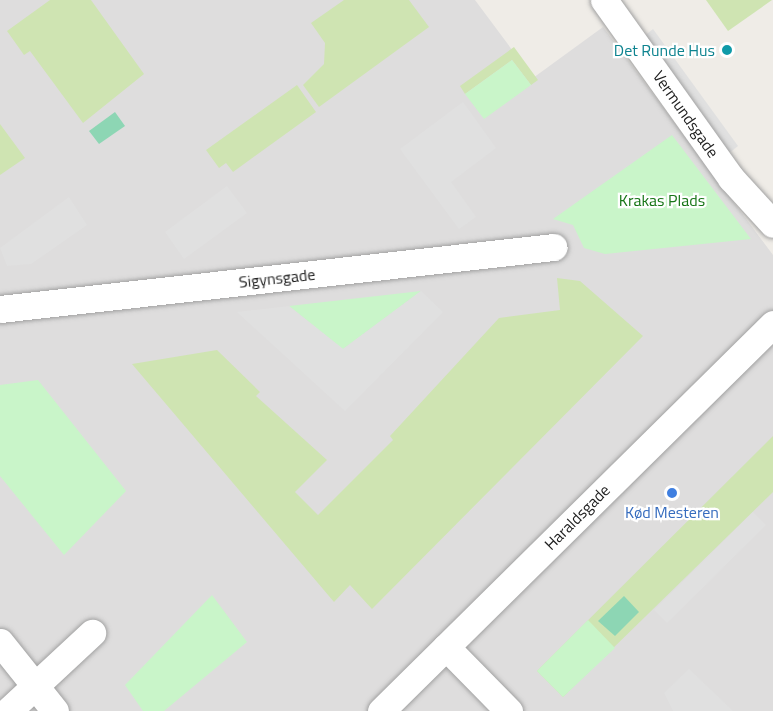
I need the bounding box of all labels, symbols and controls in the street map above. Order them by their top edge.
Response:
place label: Det Runde Hus [614,40,715,60]
marker: Det Runde Hus [720,43,734,57]
street label: Vermundsgade [649,67,723,161]
park label: Krakas Plads [619,190,705,210]
street label: Sigynsgade [238,264,316,292]
street label: Haraldsgade [540,480,614,554]
marker: Kød Mesteren [665,486,679,500]
place label: Kød Mesteren [625,502,719,522]

